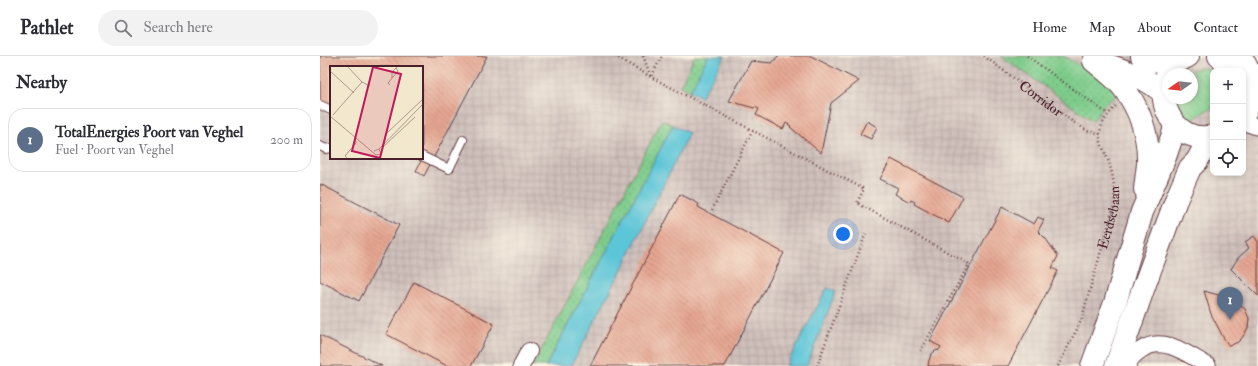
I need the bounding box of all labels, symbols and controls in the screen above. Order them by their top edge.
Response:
search box [98,10,378,46]
text: Pathlet [20,16,74,40]
icon: search [112,17,134,39]
text: Search here [144,18,213,37]
text: Home [1032,19,1067,36]
text: Map [1089,19,1115,36]
text: About [1137,19,1171,36]
text: Contact [1193,19,1238,36]
inset map [330,66,423,159]
north arrow [1162,68,1198,104]
map controls [1210,68,1246,176]
button: + [1210,68,1246,104]
text: Nearby [16,72,67,93]
street label: Corridor [1016,77,1067,120]
button: − [1210,104,1246,140]
text: TotalEnergies Poort van Veghel [55,123,243,142]
text: 1 [28,132,32,148]
text: 200 m [270,132,303,148]
button: locate [1210,140,1246,176]
text: Fuel · Poort van Veghel [55,142,174,158]
street label: Eerdsebaan [1094,186,1123,251]
your location [833,224,853,244]
pin: 1 [1217,287,1243,320]

